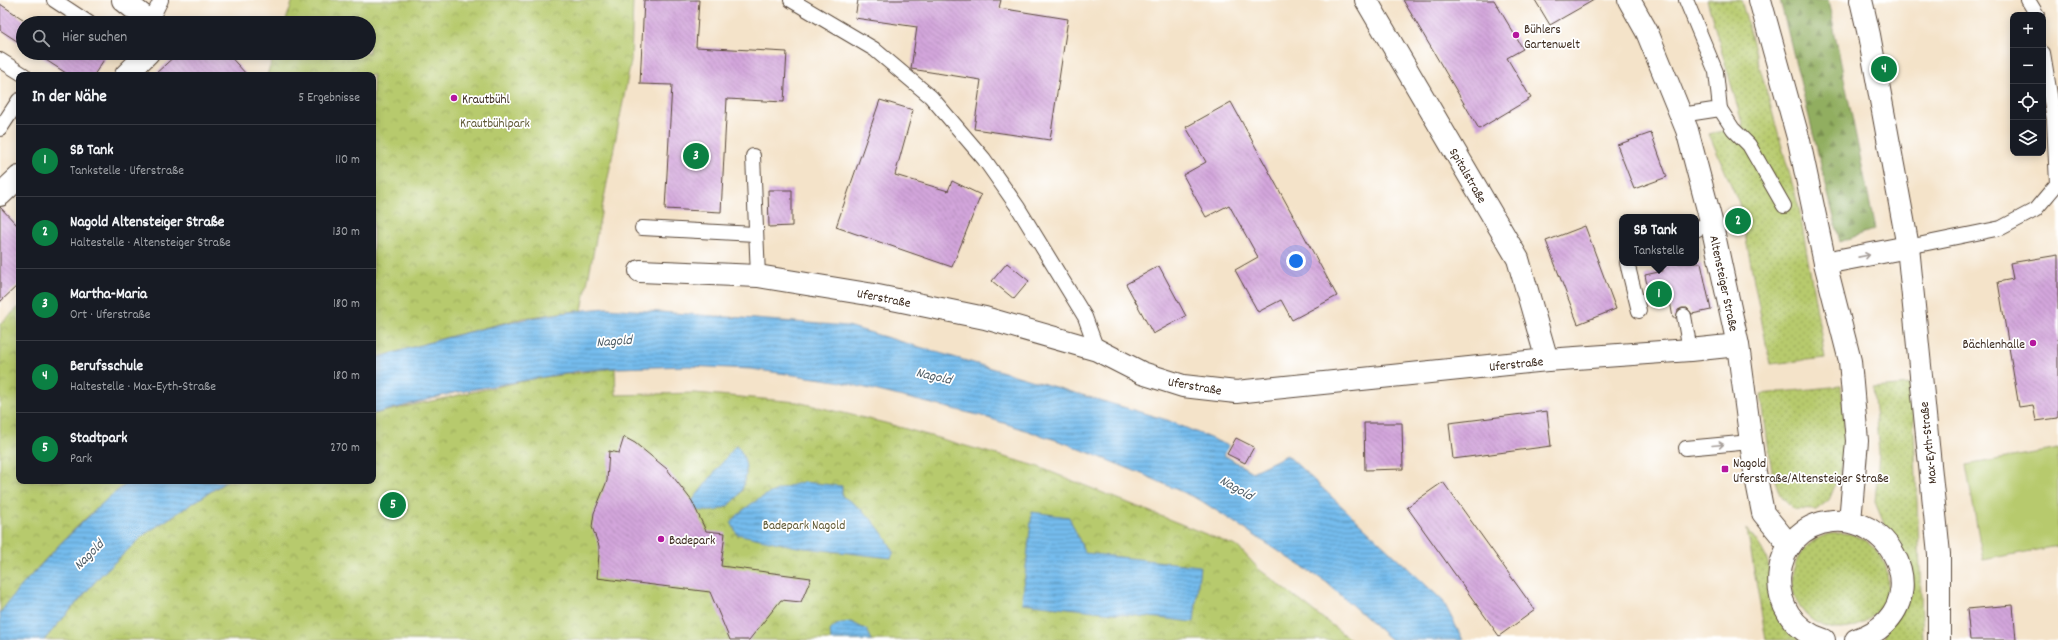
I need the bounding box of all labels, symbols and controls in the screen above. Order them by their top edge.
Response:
map controls [2010,12,2046,156]
button: + [2010,12,2046,48]
search box [16,16,376,60]
place label: Bühlers Gartenwelt [1524,21,1580,55]
icon: search [30,27,52,49]
text: Hier suchen [62,27,127,49]
marker: Bühlers Gartenwelt [1511,30,1521,40]
button: − [2010,48,2046,84]
pin: 4 [1871,54,1897,84]
button: locate [2010,84,2046,120]
text: In der Nähe [32,86,107,110]
text: 5 Ergebnisse [298,89,360,108]
place label: Krautbühl [462,91,510,110]
marker: Krautbühl [449,93,459,103]
park label: Krautbühlpark [460,115,530,134]
button: layers [2010,120,2046,156]
text: SB Tank [70,140,113,162]
pin: 3 [683,141,709,171]
street label: Spitalstraße [1443,145,1490,208]
text: 1 [44,151,46,170]
text: 110 m [335,151,360,170]
text: Tankstelle · Uferstraße [70,162,184,181]
pin: 2 [1725,206,1751,236]
text: Nagold Altensteiger Straße [70,212,224,234]
popup [1619,214,1699,266]
text: SB Tank [1634,220,1677,242]
text: 2 [42,223,48,242]
text: 130 m [332,223,360,242]
text: Haltestelle · Altensteiger Straße [70,234,231,253]
street label: Altensteiger Straße [1703,234,1742,334]
text: Tankstelle [1634,242,1684,261]
your location [1286,251,1306,271]
one-way arrow [1857,251,1870,259]
pin: 1 [1646,279,1672,309]
text: Martha-Maria [70,284,147,306]
street label: Uferstraße [855,285,912,314]
text: 3 [42,295,48,314]
text: 180 m [333,295,360,314]
text: Ort · Uferstraße [70,306,150,325]
water label: Nagold [596,331,635,353]
place label: Bächlenhalle [1962,336,2025,355]
marker: Bächlenhalle [2028,338,2038,348]
street label: Uferstraße [1488,353,1545,378]
text: Berufsschule [70,356,143,378]
water label: Nagold [914,363,956,391]
text: 4 [42,367,48,386]
text: 180 m [333,367,360,386]
street label: Uferstraße [1166,373,1223,402]
text: Haltestelle · Max-Eyth-Straße [70,378,216,397]
street label: Max-Eyth-Straße [1916,400,1943,485]
text: Stadtpark [70,428,127,450]
text: 5 [42,439,48,458]
text: 270 m [330,439,360,458]
one-way arrow [1712,441,1725,449]
text: Park [70,450,92,469]
place label: Nagold Uferstraße/Altensteiger Straße [1733,455,1889,489]
marker: Nagold Uferstraße/Altensteiger Straße [1720,464,1730,474]
water label: Nagold [1216,471,1259,508]
pin: 5 [380,490,406,520]
park label: Badepark Nagold [763,517,845,536]
place label: Badepark [669,532,715,551]
water label: Nagold [70,534,111,575]
marker: Badepark [656,534,666,544]

